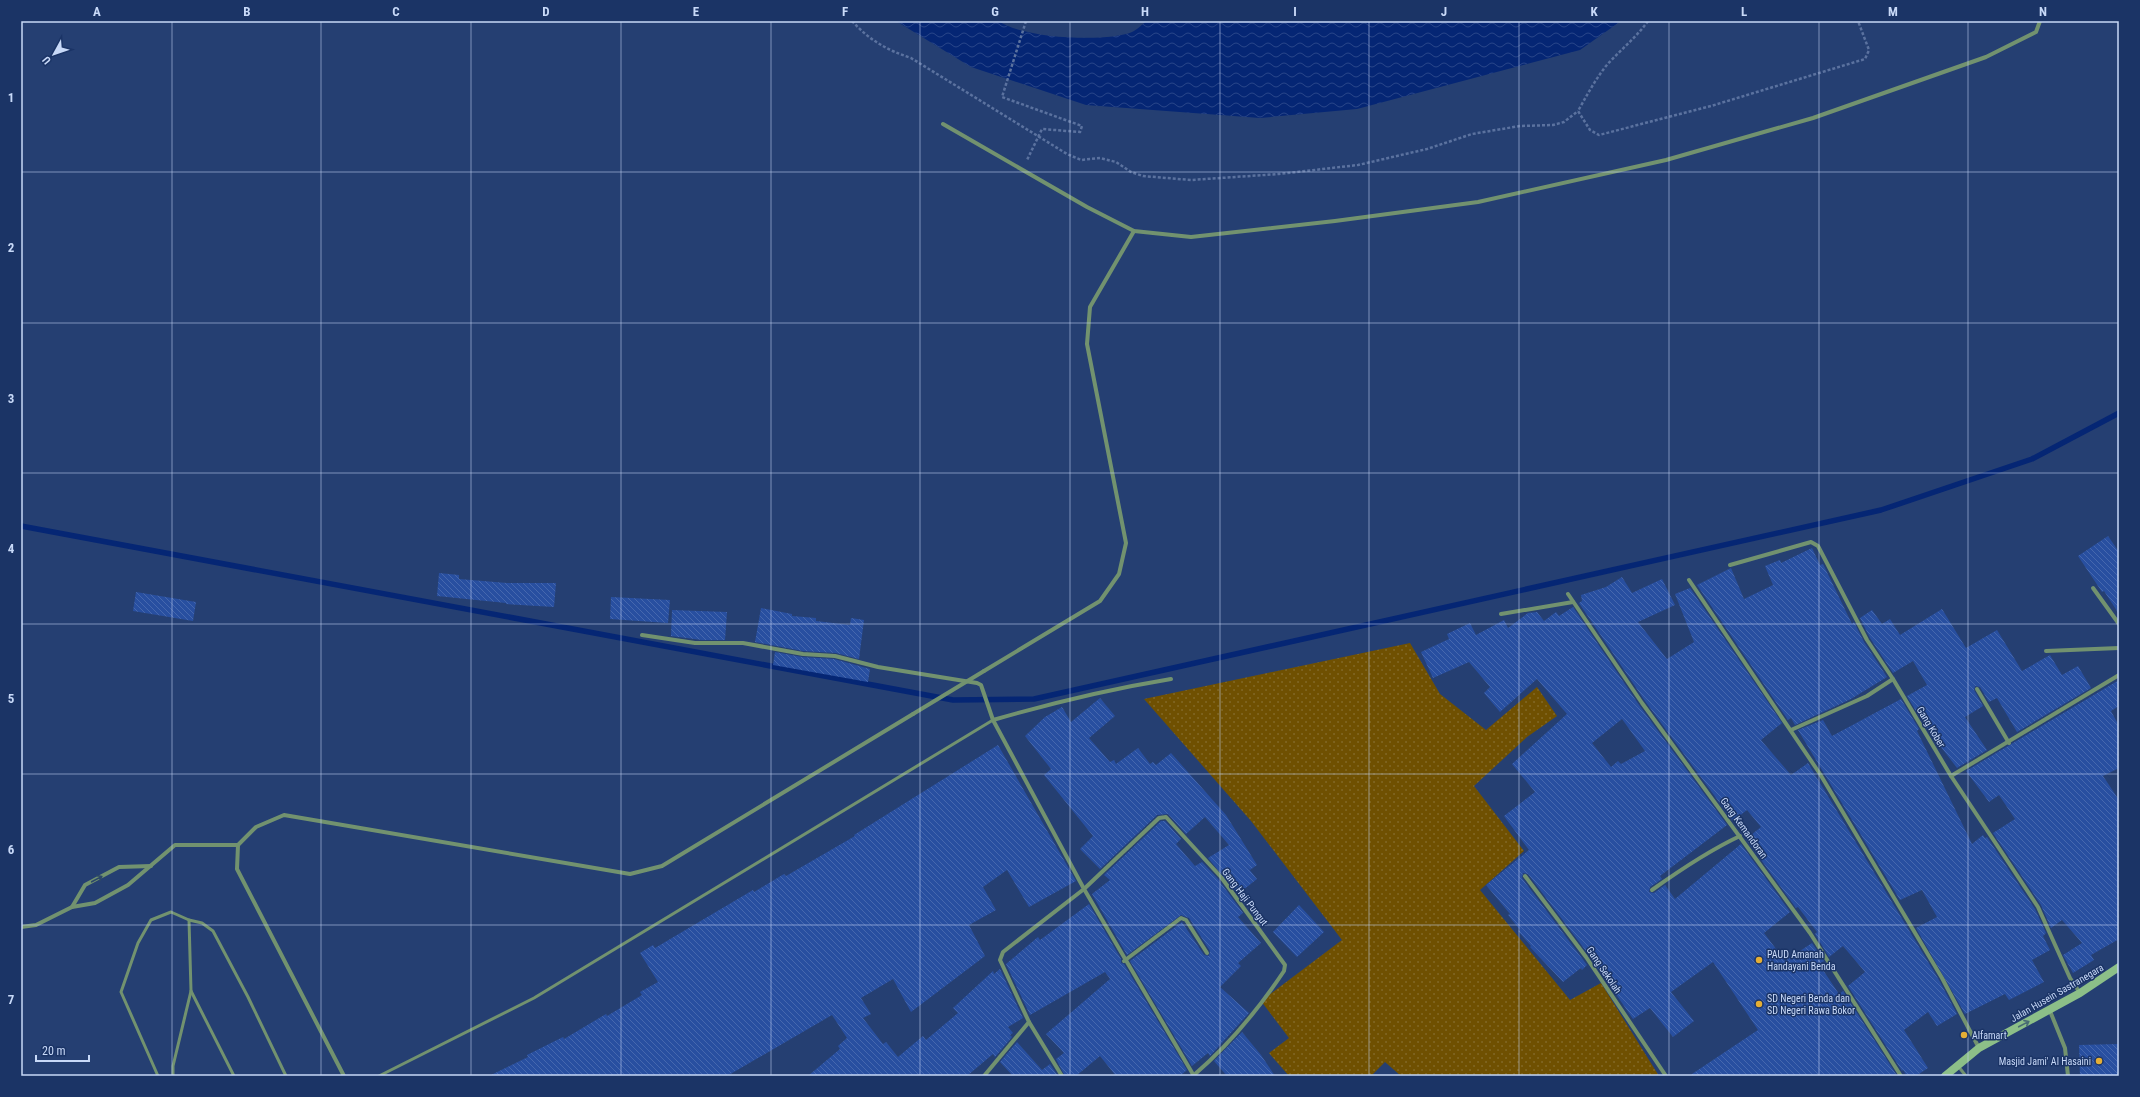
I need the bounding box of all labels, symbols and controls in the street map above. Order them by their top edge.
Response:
text: A [93,4,101,19]
text: B [243,4,251,19]
text: C [392,4,400,19]
text: D [542,4,550,19]
text: E [693,4,700,19]
text: F [842,4,848,19]
text: G [991,4,999,19]
text: H [1141,4,1149,19]
text: I [1293,4,1297,19]
text: J [1441,4,1447,19]
text: K [1590,4,1598,19]
text: L [1741,4,1747,19]
text: M [1888,4,1898,19]
text: N [2039,4,2047,19]
north arrow [34,34,74,74]
text: U [40,54,54,67]
text: 1 [8,90,14,105]
text: 2 [8,240,15,255]
text: 3 [8,391,14,406]
text: 4 [8,541,15,556]
text: 5 [8,691,15,706]
street label: Gang Kober [1914,705,1948,749]
street label: Gang Kemandoran [1718,795,1770,861]
text: 6 [8,842,15,857]
street label: Gang Haji Pungut [1220,866,1270,928]
one-way arrow [91,874,103,882]
street label: Gang Sekolah [1584,945,1624,996]
place label: PAUD Amanah Handayani Benda [1767,949,1836,972]
marker: PAUD Amanah Handayani Benda [1754,955,1764,965]
street label: Jalan Husein Sastranegara [2009,962,2106,1024]
text: 7 [8,992,15,1007]
place label: SD Negeri Benda dan SD Negeri Rawa Bokor [1767,993,1855,1016]
marker: SD Negeri Benda dan SD Negeri Rawa Bokor [1754,999,1764,1009]
one-way arrow [2018,1020,2030,1028]
marker: Alfamart [1959,1030,1969,1040]
place label: Alfamart [1972,1030,2007,1041]
scale bar [36,1037,89,1063]
text: 20 m [42,1044,66,1058]
place label: Masjid Jami' Al Hasaini [1999,1056,2091,1067]
marker: Masjid Jami' Al Hasaini [2094,1056,2104,1066]

